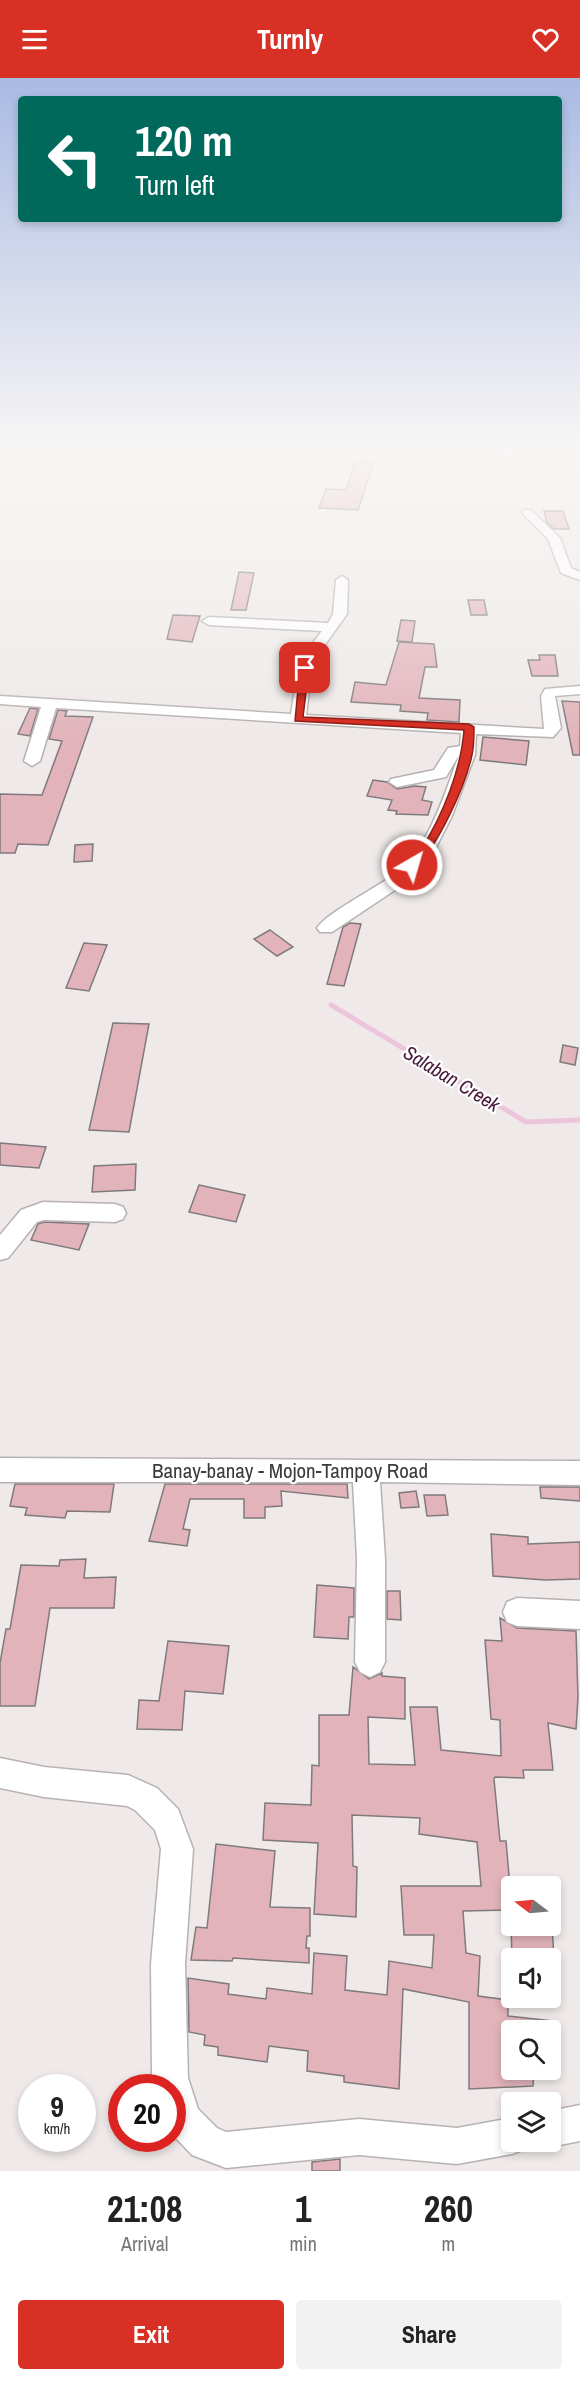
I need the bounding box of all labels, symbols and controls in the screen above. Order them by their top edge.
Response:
text: Turnly [257,21,323,57]
icon: menu [18,23,51,56]
icon: heart [529,23,562,56]
text: 120 m [135,113,233,169]
icon: left [36,120,114,198]
text: Turn left [135,167,214,203]
pin [279,642,330,693]
icon: arrive [288,651,321,684]
position arrow [380,833,444,897]
water label: Salaban Creek [399,1038,506,1118]
street label: Banay-banay - Mojon-Tampoy Road [152,1456,428,1485]
north arrow [501,1876,561,1936]
map controls [501,1876,561,2152]
button: sound [501,1948,561,2008]
button: search [501,2020,561,2080]
speed limit sign: 20 [108,2074,186,2152]
text: 9 [50,2086,64,2126]
button: layers [501,2092,561,2152]
text: km/h [44,2118,70,2139]
text: 21:08 [107,2185,182,2233]
text: 1 [295,2185,311,2233]
text: 260 [424,2185,473,2233]
text: Arrival [121,2230,168,2257]
text: min [289,2230,317,2257]
text: m [442,2230,455,2257]
button: Exit [18,2300,284,2369]
button: Share [296,2300,562,2369]

